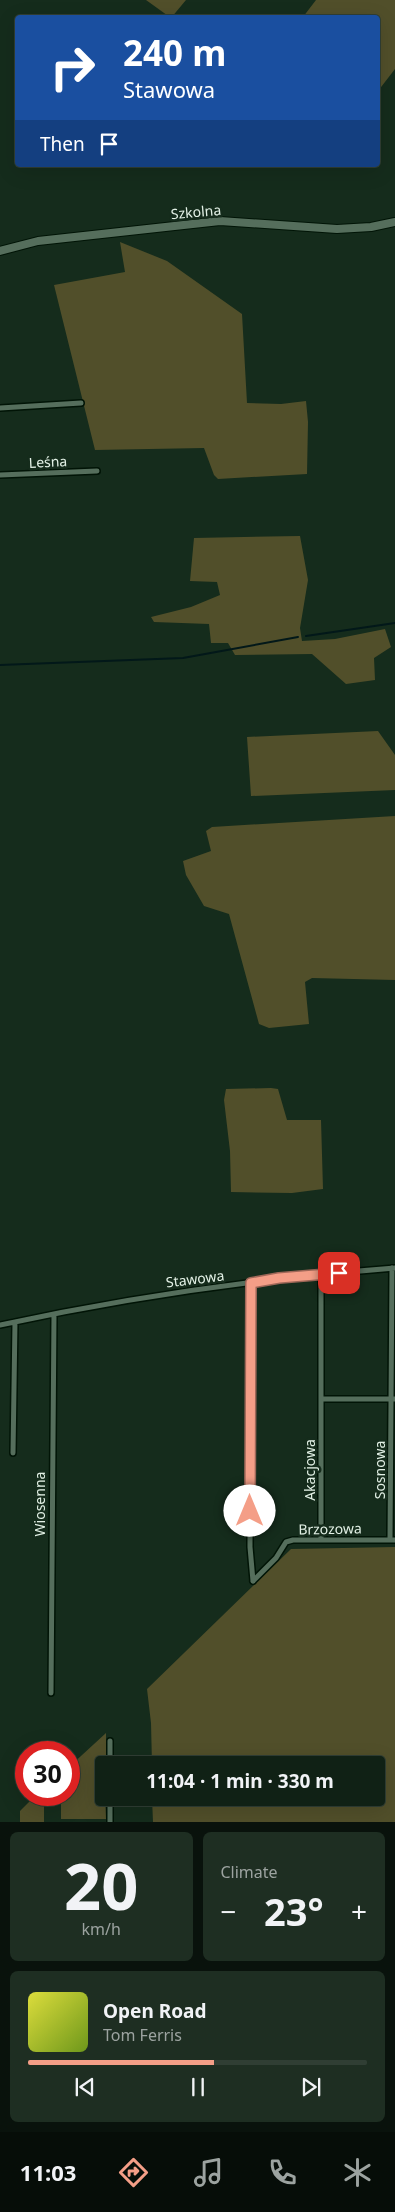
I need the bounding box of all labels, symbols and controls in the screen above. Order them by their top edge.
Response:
text: 240 m [123,29,226,76]
icon: right [40,35,105,100]
text: Stawowa [123,74,215,104]
icon: arrive [95,130,123,158]
text: Then [40,131,85,157]
street label: Szkolna [170,200,222,223]
street label: Leśna [28,451,68,472]
pin [318,1252,360,1294]
icon: arrive [325,1259,353,1287]
street label: Stawowa [165,1266,225,1292]
street label: Akacjowa [300,1439,319,1501]
street label: Sosnowa [370,1441,389,1499]
street label: Wiosenna [30,1472,49,1536]
position arrow [223,1484,275,1536]
street label: Brzozowa [298,1518,362,1539]
speed limit sign: 30 [15,1741,80,1806]
text: 11:04 · 1 min · 330 m [146,1768,334,1794]
text: 20 [64,1841,138,1929]
text: Climate [221,1861,278,1883]
text: 23° [264,1885,324,1937]
text: − [221,1892,237,1930]
text: + [351,1892,367,1930]
text: km/h [82,1918,121,1940]
text: Open Road [103,1998,206,2024]
text: Tom Ferris [103,2024,182,2046]
icon: previous [71,2073,99,2101]
icon: pause [184,2073,212,2101]
icon: next [297,2073,325,2101]
icon: directions [116,2155,151,2190]
icon: music [191,2155,226,2190]
icon: phone [265,2155,300,2190]
icon: climate [340,2155,375,2190]
text: 11:03 [20,2157,76,2187]

